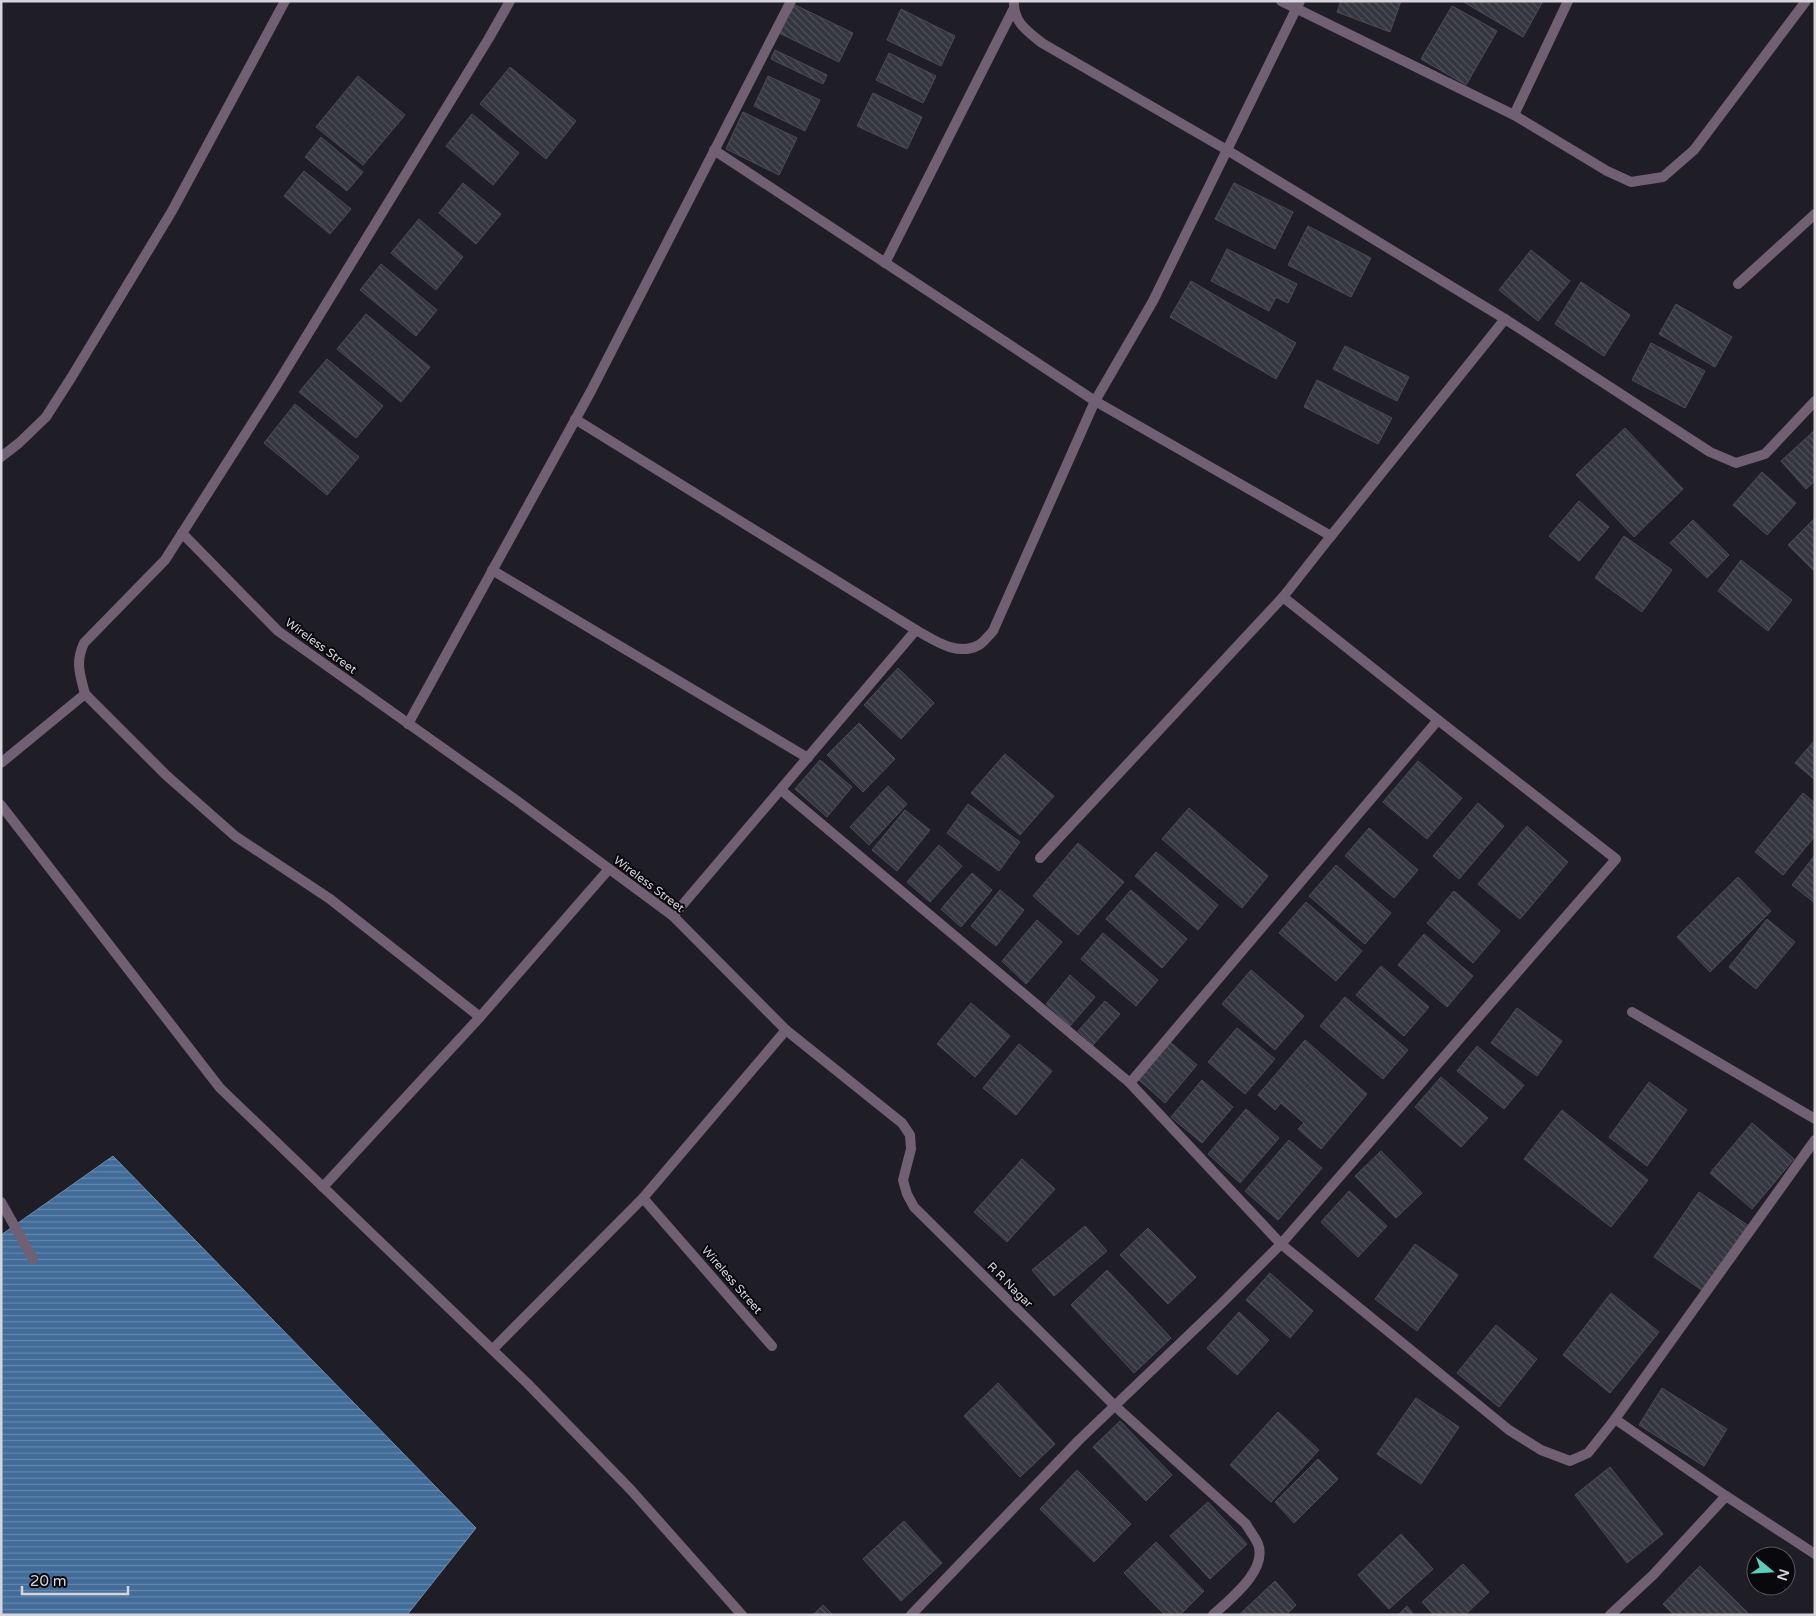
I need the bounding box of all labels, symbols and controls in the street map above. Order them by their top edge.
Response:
street label: Wireless Street [283,615,360,677]
street label: Wireless Street [611,853,687,915]
street label: Wireless Street [699,1243,765,1317]
street label: R R Nagar [984,1259,1036,1311]
north arrow [1746,1546,1796,1596]
scale bar [22,1564,129,1596]
text: N [1773,1567,1793,1583]
text: 20 m [30,1572,67,1590]

